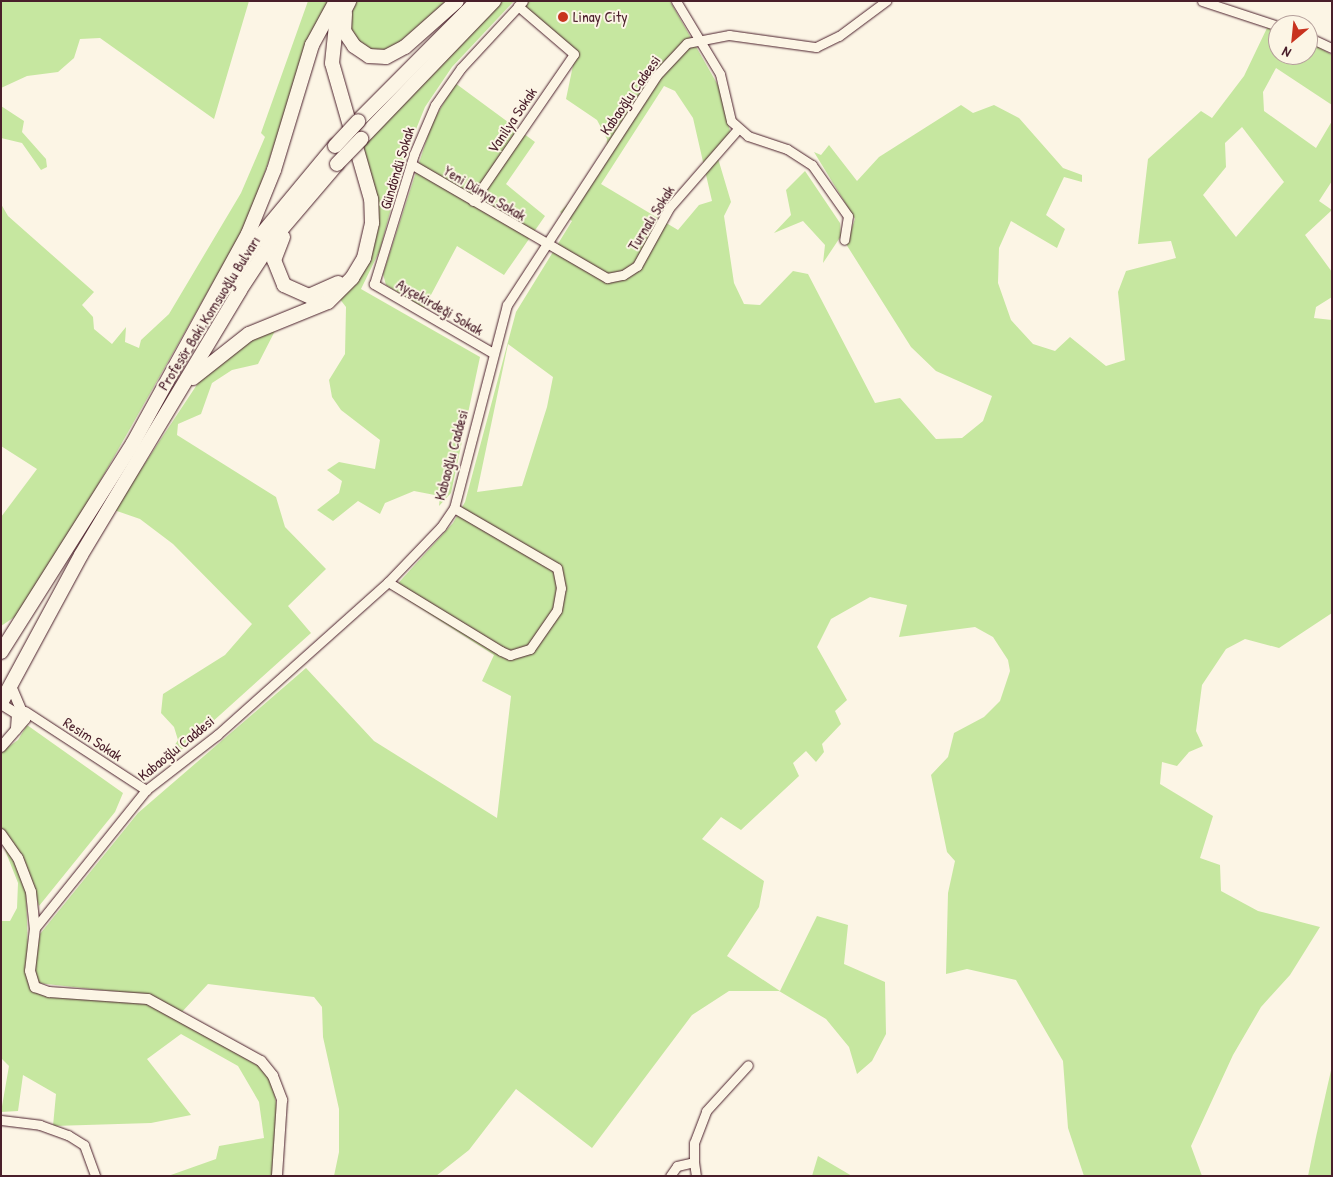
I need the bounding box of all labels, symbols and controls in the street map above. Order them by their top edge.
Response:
place label: Linay City [573,8,627,26]
marker: Linay City [557,11,569,23]
north arrow [1268,15,1318,65]
text: N [1278,43,1294,63]
street label: Kabaoğlu Cadeesi [596,52,664,138]
street label: Vanilya Sokak [483,84,541,156]
street label: Gündöndü Sokak [376,125,418,211]
street label: Yeni Dünya Sokak [440,161,530,225]
street label: Turnalı Sokak [624,182,678,254]
street label: Profesör Baki Komsuoğlu Bulvarı [154,233,264,393]
street label: Ayçekirdeği Sokak [393,275,487,339]
street label: Kabaoğlu Caddesi [430,408,472,502]
street label: Kabaoğlu Caddesi [134,712,218,784]
street label: Resim Sokak [60,713,126,765]

